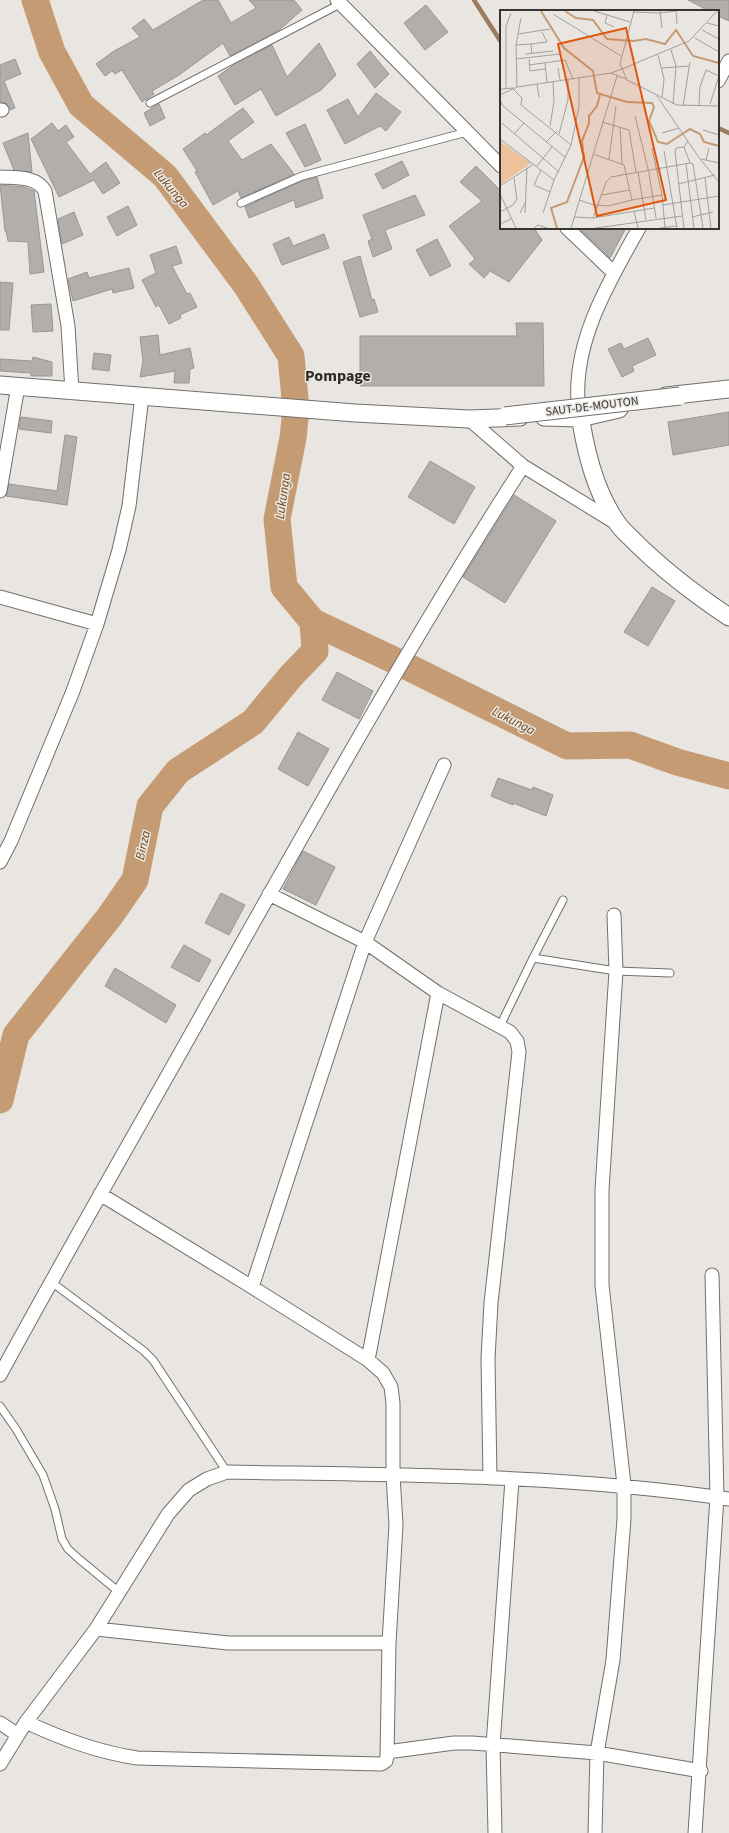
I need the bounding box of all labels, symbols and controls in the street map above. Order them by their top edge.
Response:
inset map [500,10,719,229]
water label: Lukunga [149,165,193,212]
district label: Pompage [305,365,371,387]
street label: SAUT-DE-MOUTON [545,392,640,421]
water label: Lukunga [271,472,295,520]
water label: Lukunga [489,702,538,739]
water label: Binza [131,829,155,861]

